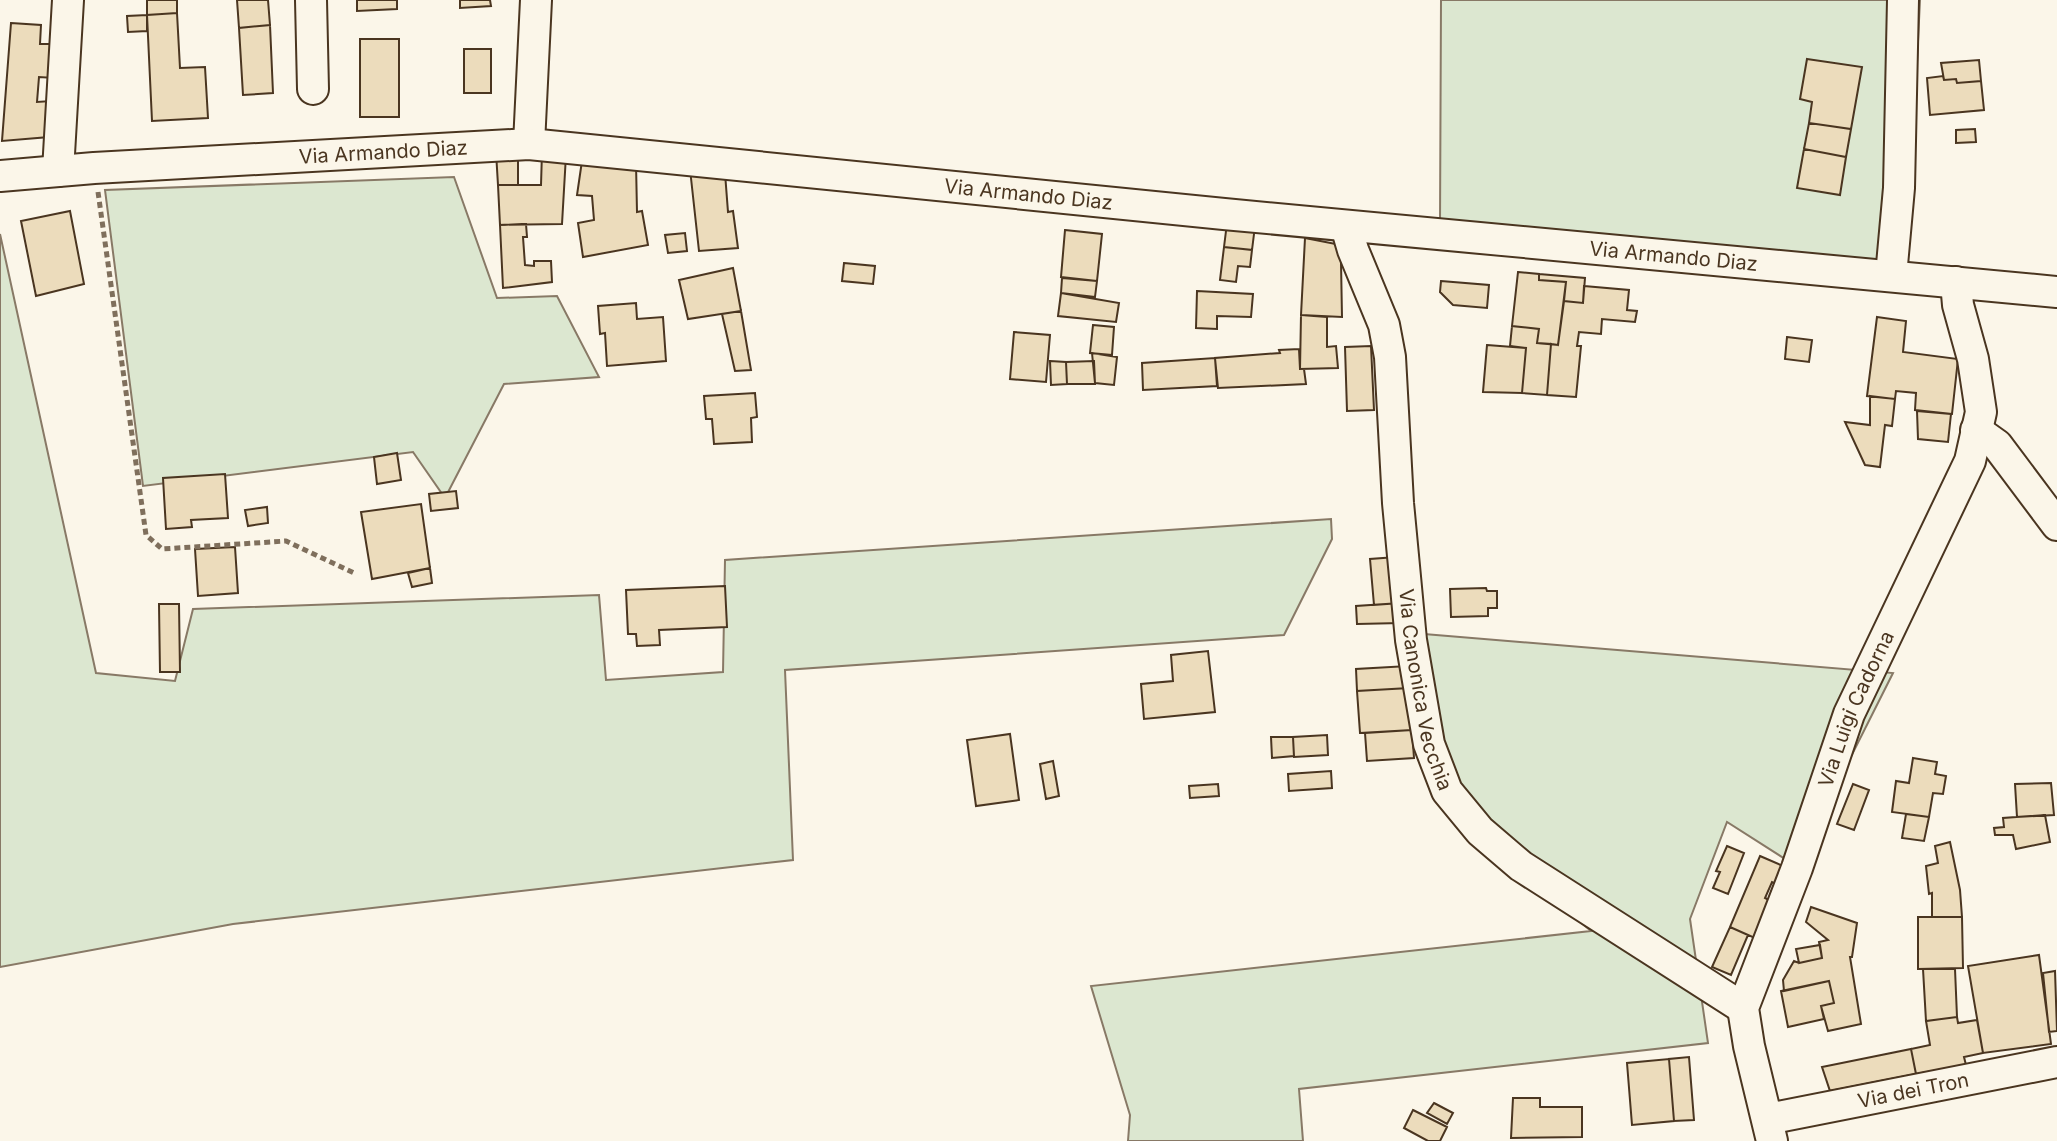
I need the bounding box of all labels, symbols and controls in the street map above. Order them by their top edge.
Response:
street label: Via Armando Diaz [298,135,468,169]
street label: Via Armando Diaz [943,174,1114,215]
street label: Via Armando Diaz [1588,236,1759,276]
street label: Via Canonica Vecchia [1394,588,1458,794]
street label: Via Luigi Cadorna [1813,627,1899,790]
street label: Via dei Tron [1856,1068,1971,1113]

